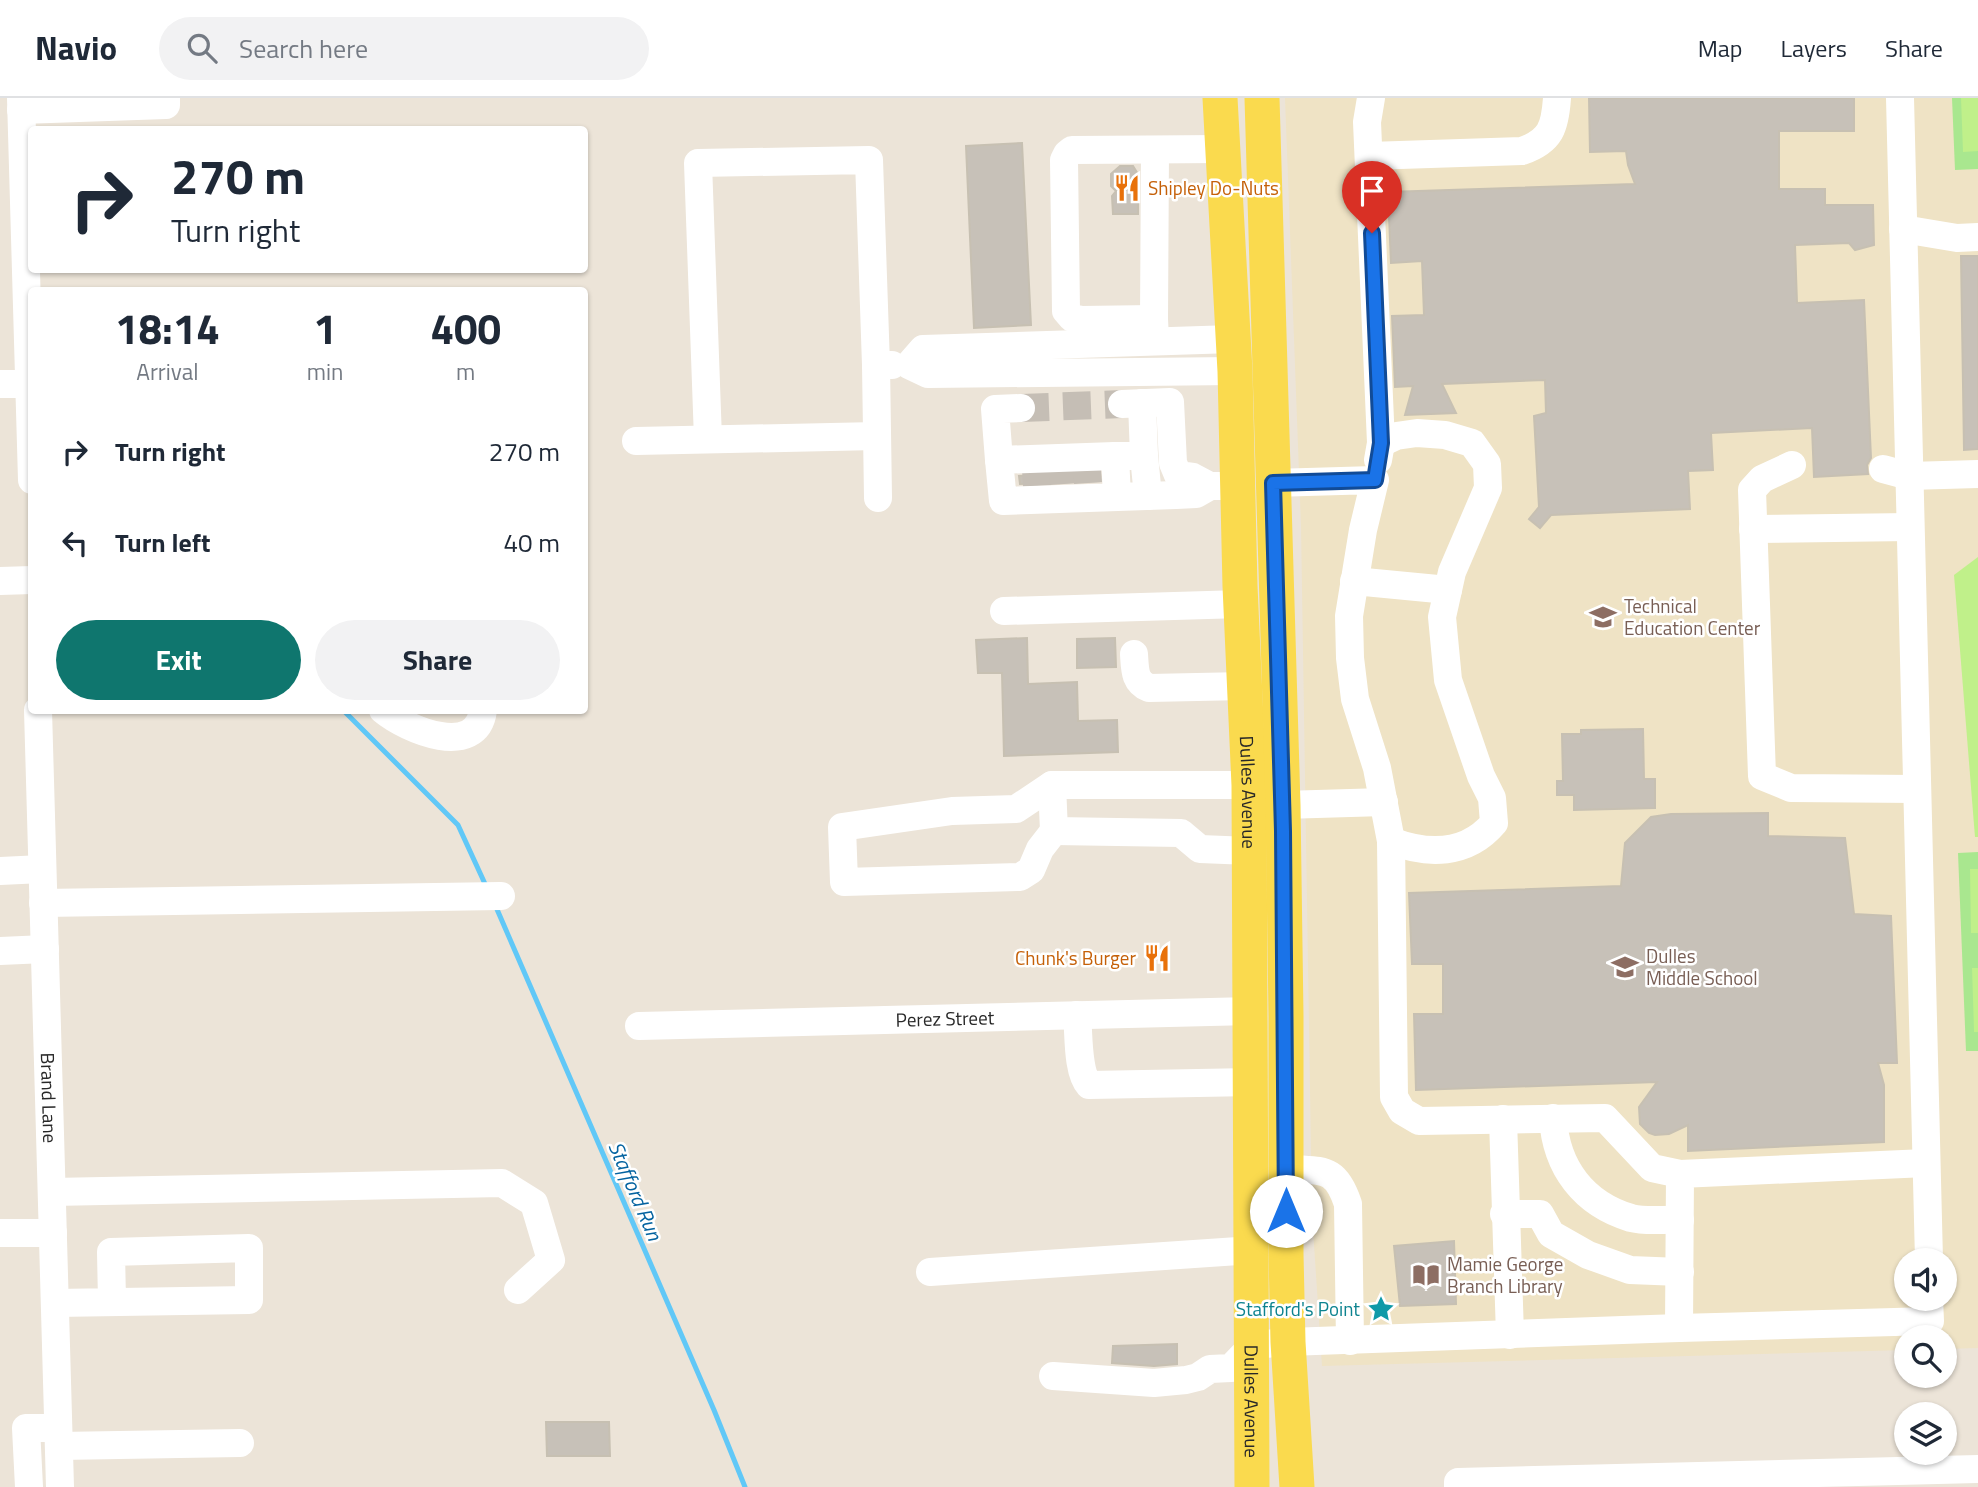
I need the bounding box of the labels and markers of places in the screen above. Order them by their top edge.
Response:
pin [1342,161,1402,233]
restaurant icon: Shipley Do-Nuts [1112,173,1142,203]
place label: Shipley Do-Nuts [1148,173,1279,202]
place label: Technical Education Center [1624,591,1761,642]
school or university icon: Technical Education Center [1588,602,1618,632]
place label: Dulles Middle School [1646,941,1758,992]
place label: Chunk's Burger [1015,943,1136,972]
restaurant icon: Chunk's Burger [1142,943,1172,973]
school or university icon: Dulles Middle School [1610,952,1640,982]
place label: Mamie George Branch Library [1447,1249,1563,1300]
library icon: Mamie George Branch Library [1411,1260,1441,1290]
place label: Stafford's Point [1236,1294,1360,1323]
place icon: Stafford's Point [1366,1294,1396,1324]

